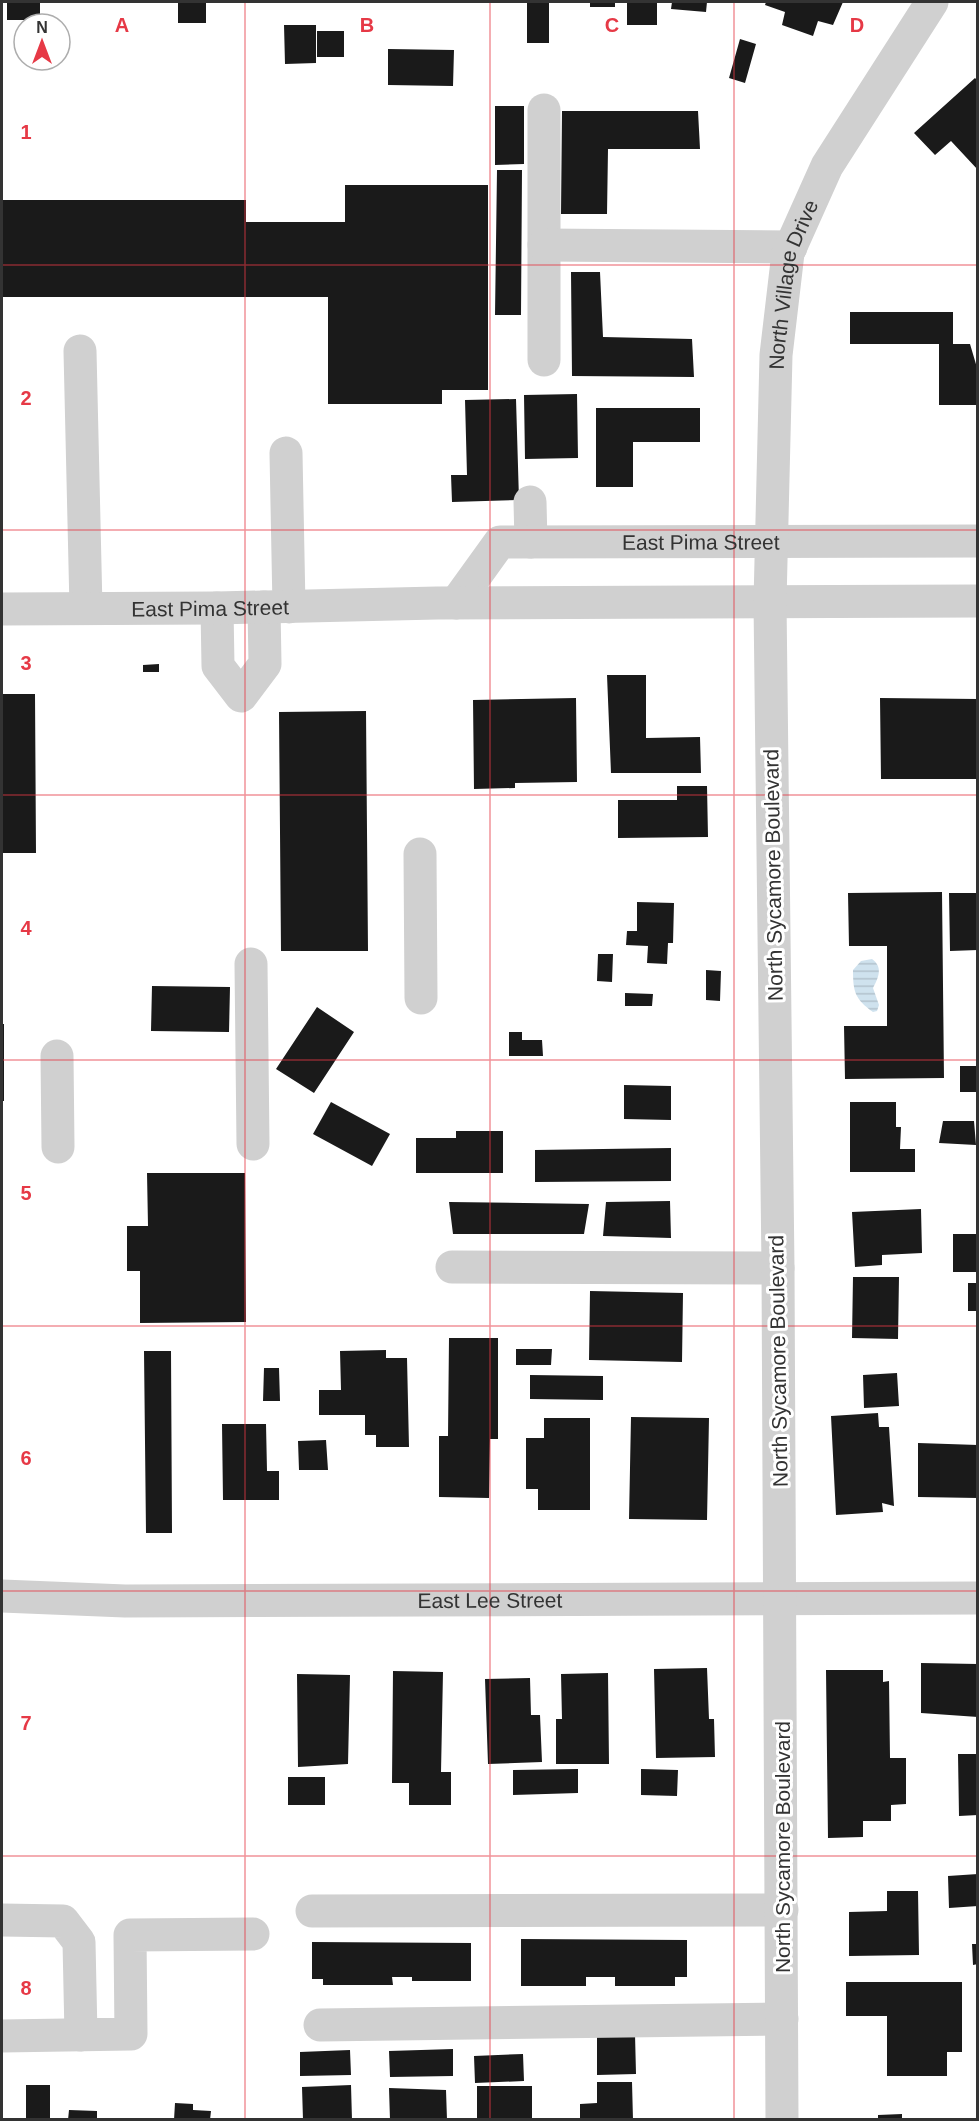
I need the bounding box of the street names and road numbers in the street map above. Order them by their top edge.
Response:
street label: North Village Drive [764,196,822,370]
street label: East Pima Street [622,530,780,553]
street label: East Pima Street [131,595,289,620]
street label: North Sycamore Boulevard [759,749,787,1001]
street label: North Sycamore Boulevard [764,1235,792,1487]
street label: East Lee Street [417,1588,563,1611]
street label: North Sycamore Boulevard [771,1721,794,1973]

